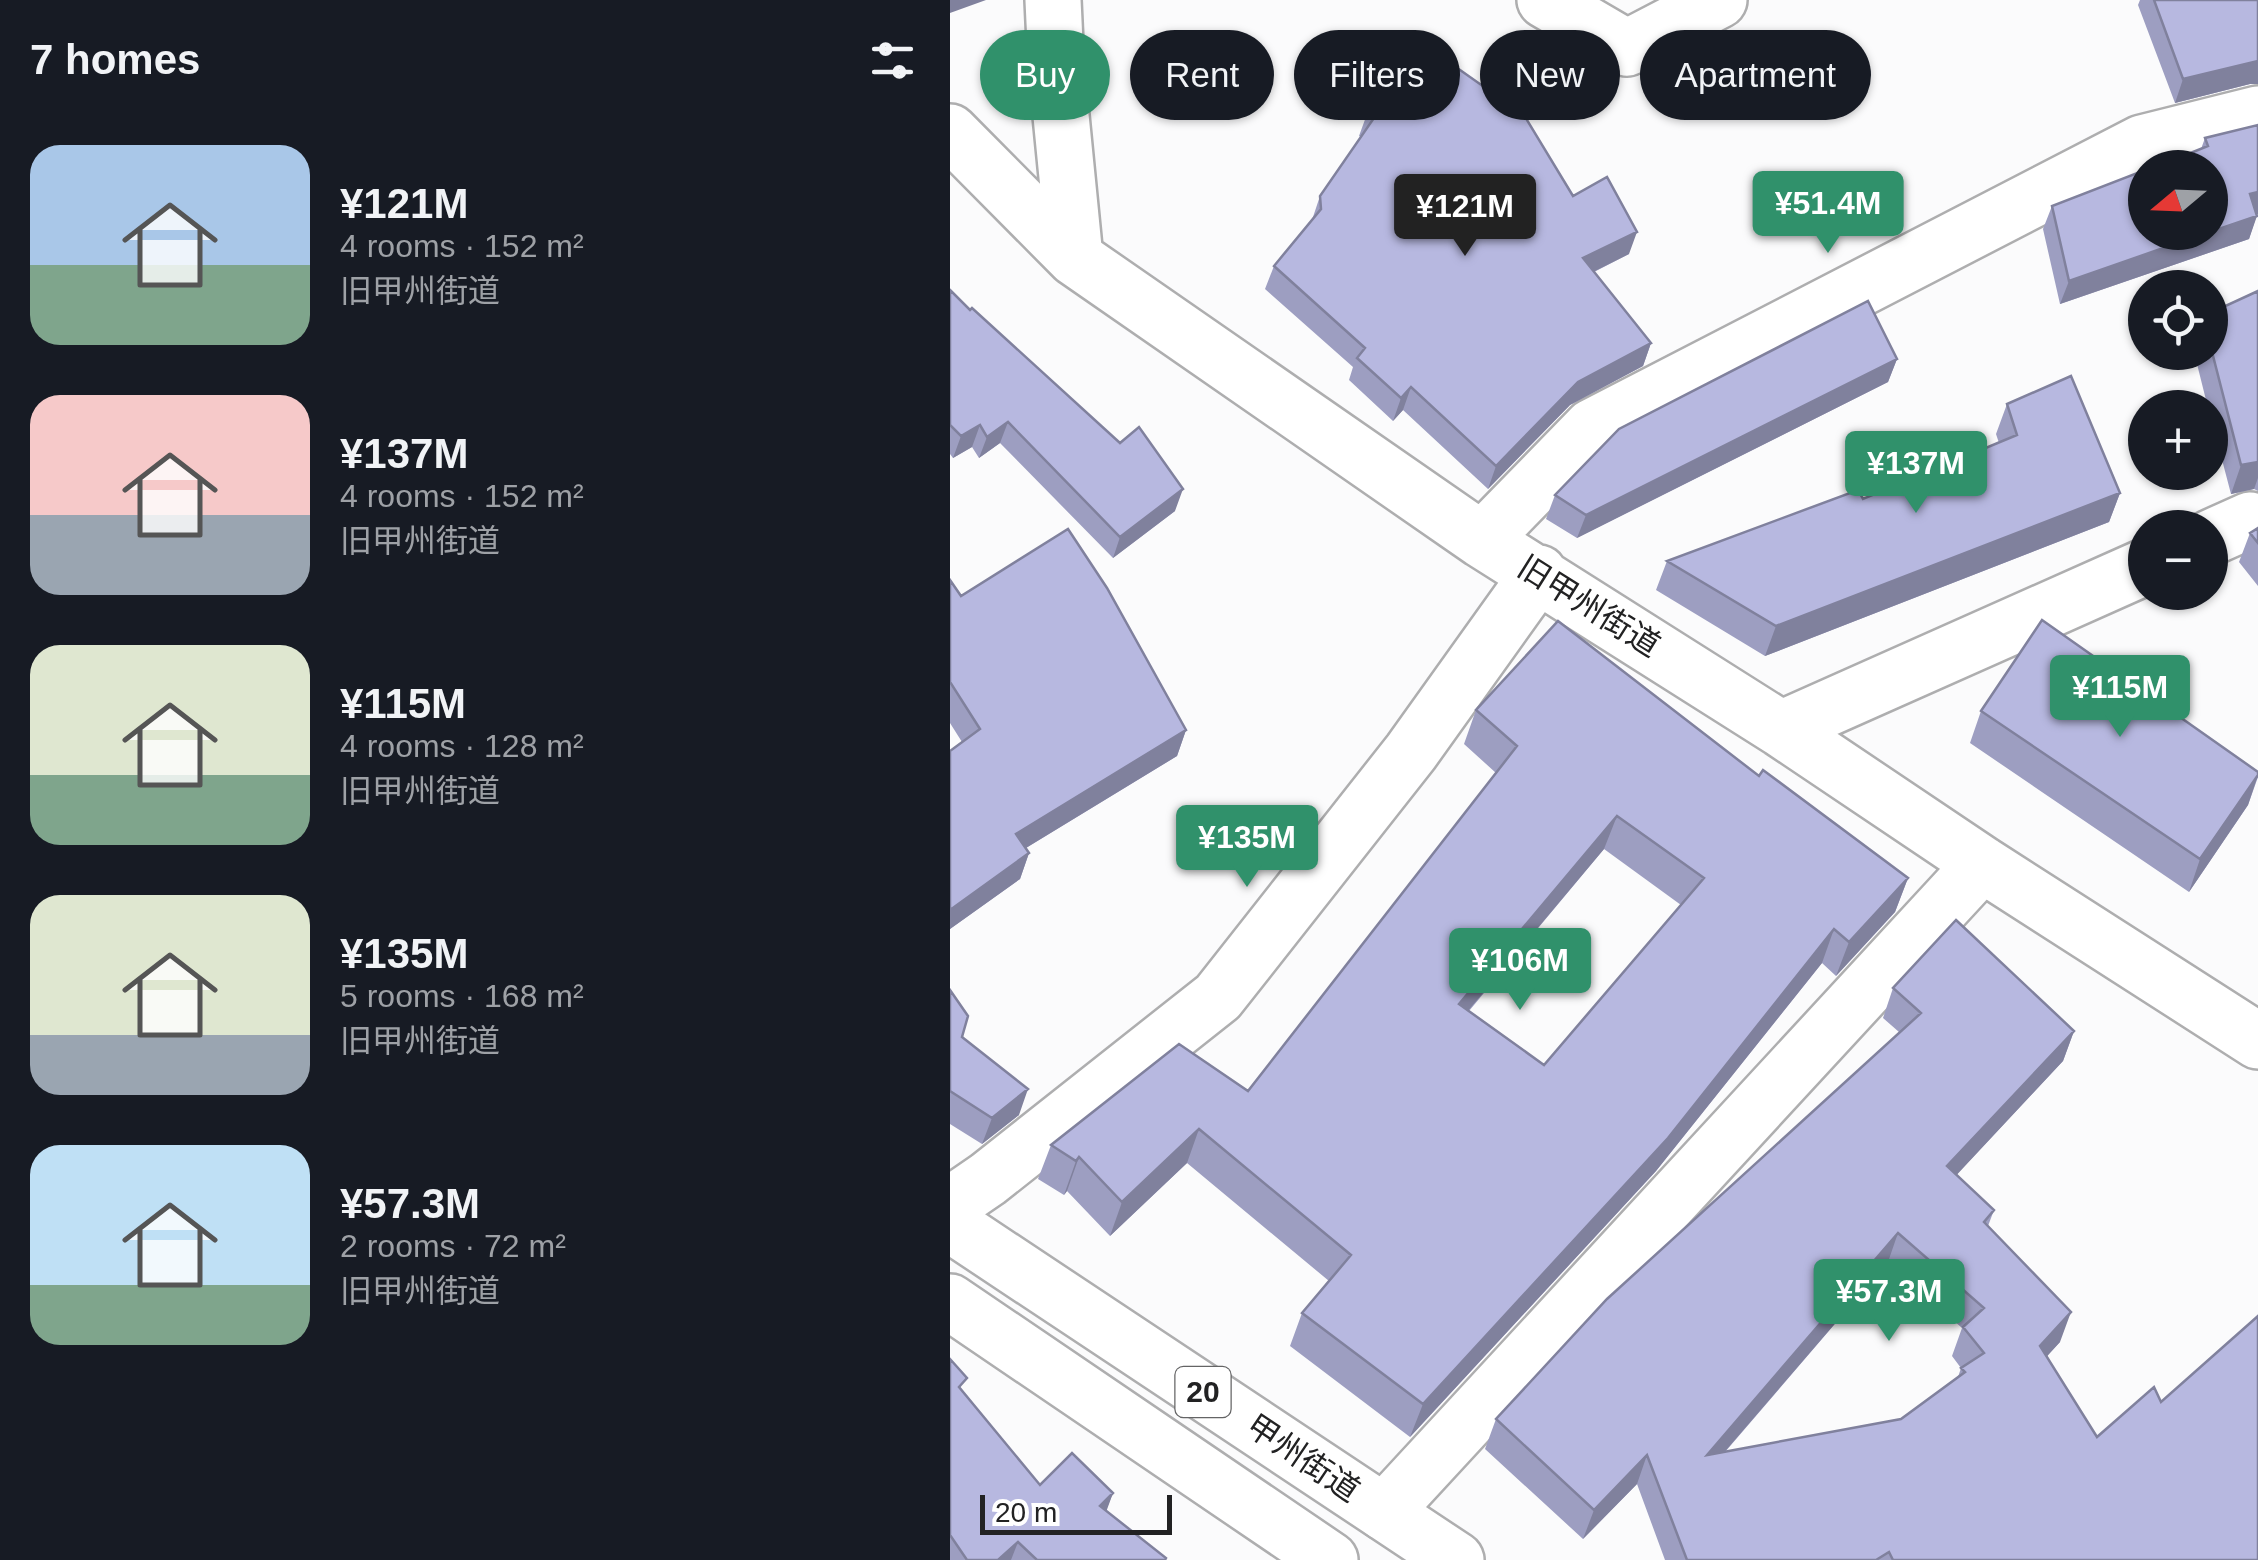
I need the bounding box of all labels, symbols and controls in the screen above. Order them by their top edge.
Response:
chip: Buy [980,30,1110,120]
chip: Rent [1130,30,1274,120]
chip: Filters [1294,30,1460,120]
chip: New [1480,30,1620,120]
chip: Apartment [1640,30,1871,120]
icon: filters [865,33,920,88]
text: 7 homes [30,36,200,83]
north arrow [2128,150,2228,250]
map controls [2128,150,2228,610]
pin: ¥51.4M [1747,171,1909,256]
pin: ¥121M [1395,174,1535,259]
text: ¥121M [340,180,468,227]
icon: home [110,185,230,305]
text: ¥51.4M [1775,185,1881,221]
text: ¥121M [1416,188,1514,224]
text: 4 rooms · 152 m² [340,228,584,264]
button: locate [2128,270,2228,370]
text: 旧甲州街道 [340,273,500,309]
button: + [2128,390,2228,490]
text: ¥137M [340,430,468,477]
pin: ¥137M [1846,431,1986,516]
icon: home [110,435,230,555]
text: ¥137M [1867,445,1965,481]
text: 4 rooms · 152 m² [340,478,584,514]
button: − [2128,510,2228,610]
text: 旧甲州街道 [340,523,500,559]
street label: 旧甲州街道 [1512,548,1666,664]
pin: ¥115M [2050,655,2190,740]
text: ¥115M [2072,669,2168,705]
text: ¥115M [340,680,466,727]
icon: home [110,685,230,805]
text: 4 rooms · 128 m² [340,728,584,764]
text: 旧甲州街道 [340,773,500,809]
pin: ¥135M [1177,805,1317,890]
text: ¥135M [1198,819,1296,855]
pin: ¥106M [1450,928,1590,1013]
text: ¥135M [340,930,468,977]
icon: home [110,935,230,1055]
text: ¥106M [1471,942,1569,978]
text: 5 rooms · 168 m² [340,978,584,1014]
text: 旧甲州街道 [340,1023,500,1059]
text: ¥57.3M [340,1180,480,1227]
icon: home [110,1185,230,1305]
text: 2 rooms · 72 m² [340,1228,566,1264]
pin: ¥57.3M [1808,1259,1970,1344]
text: 旧甲州街道 [340,1273,500,1309]
text: ¥57.3M [1836,1273,1942,1309]
road number: 20 [1176,1367,1230,1417]
street label: 甲州街道 [1240,1407,1366,1509]
scale bar [980,1490,1172,1534]
text: 20 m [995,1497,1057,1528]

